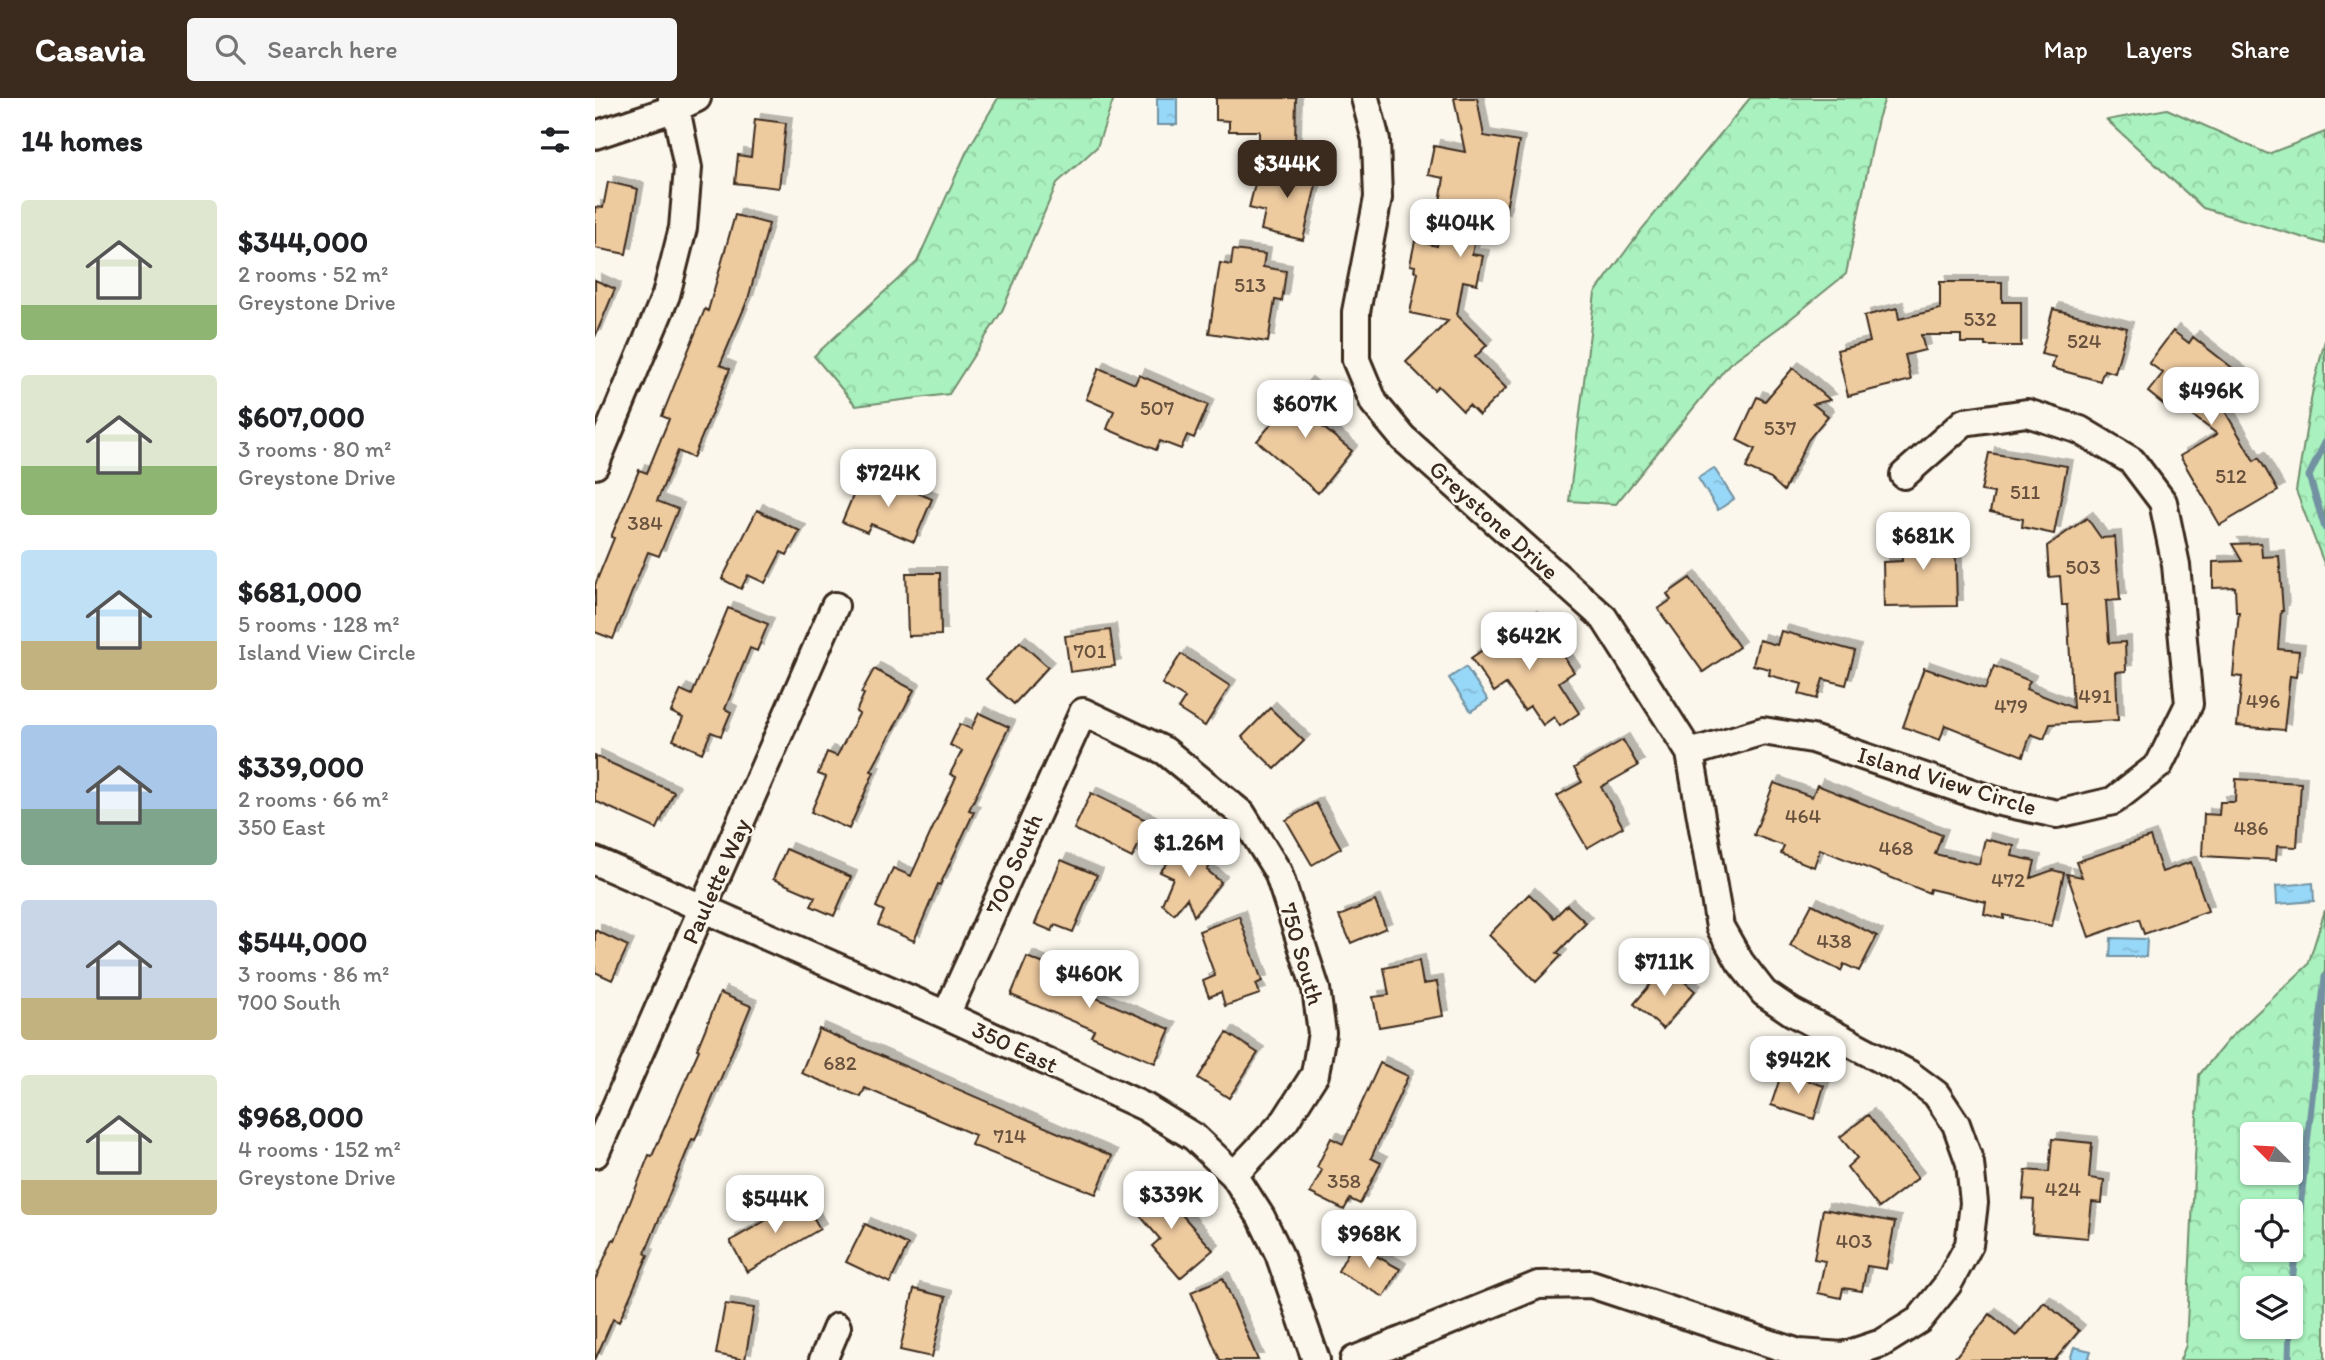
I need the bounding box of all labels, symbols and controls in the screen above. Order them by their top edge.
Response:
search box [187,18,677,81]
text: Casavia [35,30,145,69]
icon: search [211,30,249,68]
text: Search here [267,33,398,65]
text: Map [2044,35,2088,64]
text: Layers [2126,35,2193,64]
text: Share [2231,35,2290,64]
icon: filters [536,121,574,159]
text: 14 homes [21,122,143,159]
pin: $344K [1238,140,1336,200]
text: $344K [1254,149,1320,177]
pin: $404K [1411,200,1509,259]
text: $404K [1426,208,1494,236]
text: $344,000 [238,223,368,260]
icon: home [77,228,161,312]
text: 2 rooms · 52 m² [238,260,388,288]
house number: 513 [1234,272,1266,297]
text: Greystone Drive [238,288,396,316]
house number: 532 [1963,306,1997,331]
house number: 524 [2067,328,2102,353]
pin: $496K [2162,368,2260,427]
text: $496K [2179,376,2243,404]
pin: $607K [1256,380,1354,440]
text: $607K [1273,389,1337,417]
house number: 507 [1140,395,1174,420]
text: $607,000 [238,398,365,435]
icon: home [77,403,161,487]
house number: 537 [1764,415,1796,440]
text: 3 rooms · 80 m² [238,435,392,463]
pin: $724K [839,450,937,509]
street label: Greystone Drive [1423,454,1565,585]
text: $724K [856,458,920,486]
text: Greystone Drive [238,463,396,491]
house number: 512 [2215,463,2247,488]
house number: 511 [2010,479,2041,504]
house number: 384 [627,510,663,535]
pin: $681K [1874,512,1972,572]
text: $681K [1892,521,1954,549]
house number: 503 [2065,554,2101,579]
text: $681,000 [238,573,362,610]
icon: home [77,578,161,662]
text: 5 rooms · 128 m² [238,610,400,638]
pin: $642K [1480,612,1578,672]
text: $642K [1497,621,1561,649]
text: Island View Circle [238,638,416,666]
house number: 701 [1073,638,1107,663]
house number: 491 [2078,683,2112,708]
house number: 496 [2246,688,2280,713]
house number: 479 [1994,693,2028,718]
street label: Island View Circle [1854,740,2040,821]
text: $339,000 [238,748,364,785]
icon: home [77,753,161,837]
text: 2 rooms · 66 m² [238,785,389,813]
house number: 464 [1785,803,1822,828]
street label: 700 South [979,809,1049,919]
text: 350 East [238,813,325,841]
street label: Paulette Way [675,813,756,948]
house number: 486 [2233,815,2269,840]
pin: $1.26M [1132,820,1246,879]
text: $1.26M [1154,828,1224,856]
house number: 468 [1878,835,1914,860]
house number: 472 [1991,867,2025,892]
street label: 750 South [1274,899,1331,1008]
text: $544,000 [238,923,368,960]
icon: home [77,928,161,1012]
house number: 438 [1816,928,1852,953]
pin: $711K [1615,939,1713,998]
text: $711K [1634,947,1694,975]
pin: $460K [1040,950,1138,1010]
text: $460K [1056,959,1122,987]
text: 3 rooms · 86 m² [238,960,390,988]
text: 700 South [238,988,341,1016]
street label: 350 East [968,1014,1063,1079]
pin: $942K [1749,1037,1847,1096]
text: $942K [1766,1045,1830,1073]
house number: 682 [823,1050,857,1075]
text: $968,000 [238,1098,364,1135]
icon: home [77,1103,161,1187]
north arrow [2240,1122,2303,1185]
map controls [2240,1122,2303,1339]
house number: 714 [994,1123,1027,1148]
text: 4 rooms · 152 m² [238,1135,401,1163]
text: Greystone Drive [238,1163,396,1191]
house number: 358 [1327,1168,1361,1193]
pin: $339K [1122,1172,1220,1231]
pin: $544K [726,1176,824,1235]
house number: 424 [2045,1176,2082,1201]
text: $339K [1139,1180,1203,1208]
text: $544K [742,1184,808,1212]
button: locate [2240,1199,2303,1262]
pin: $968K [1320,1210,1418,1270]
text: $968K [1337,1219,1401,1247]
house number: 403 [1835,1228,1873,1253]
button: layers [2240,1276,2303,1339]

